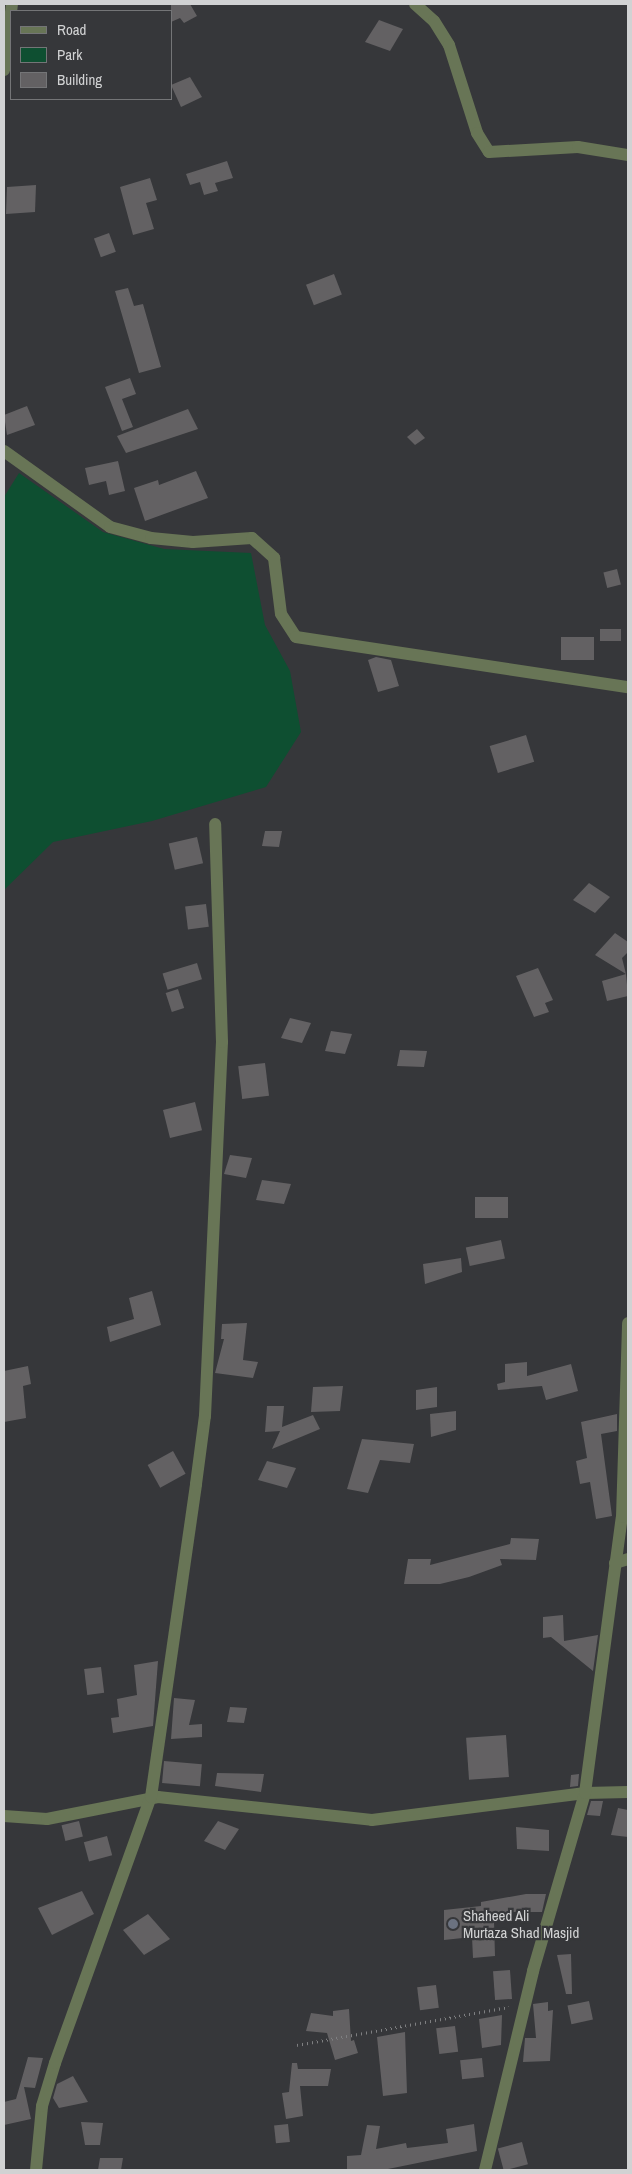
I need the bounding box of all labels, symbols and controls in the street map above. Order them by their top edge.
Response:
legend [10,10,172,100]
text: Road [57,19,86,40]
text: Park [57,44,82,65]
text: Building [57,69,102,90]
place label: Shaheed Ali Murtaza Shad Masjid [463,1906,579,1941]
marker: Shaheed Ali Murtaza Shad Masjid [447,1918,459,1930]

